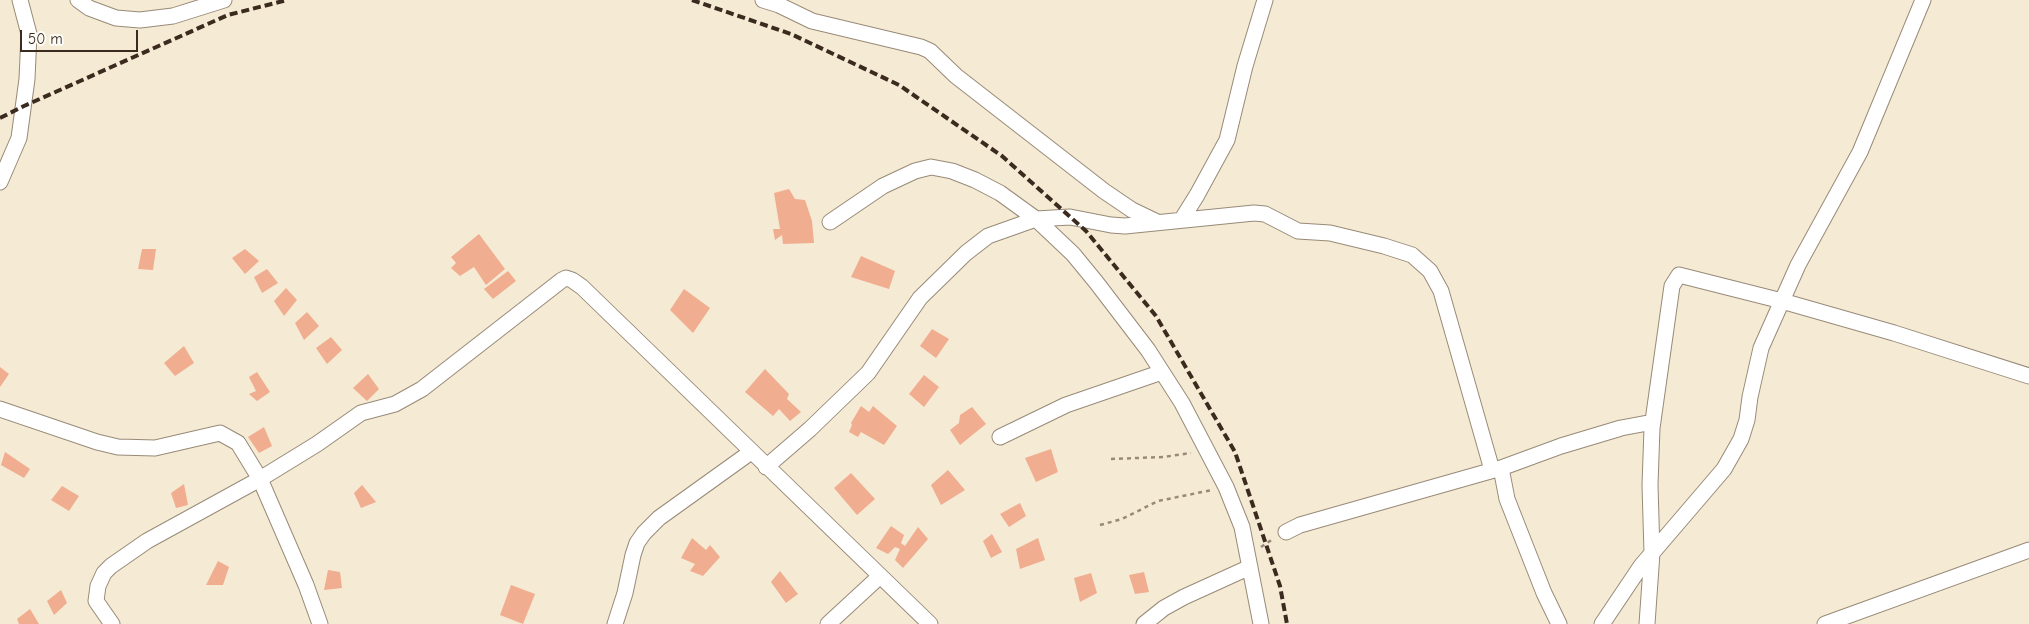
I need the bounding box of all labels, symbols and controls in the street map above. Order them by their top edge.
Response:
scale bar [22,20,140,52]
text: 50 m [28,30,63,48]

